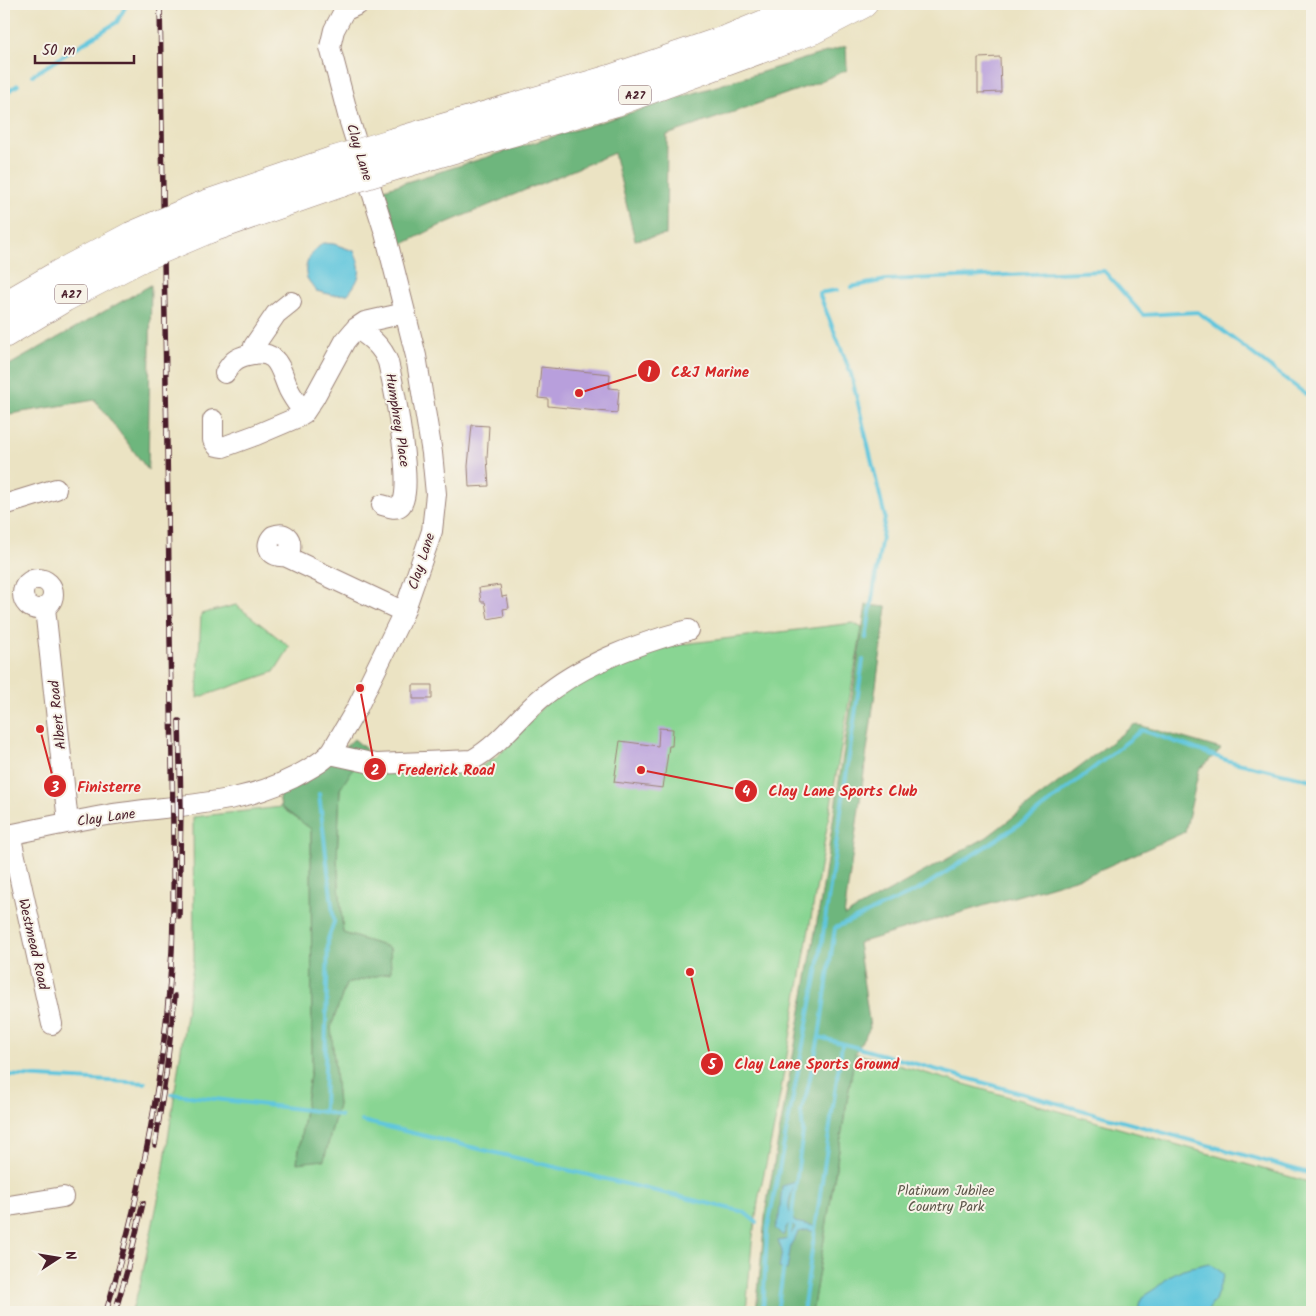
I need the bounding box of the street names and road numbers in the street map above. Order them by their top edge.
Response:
road number: A27 [619,86,651,104]
street label: Clay Lane [340,121,378,184]
road number: A27 [55,284,87,304]
street label: Humphrey Place [379,372,415,469]
street label: Clay Lane [402,529,442,593]
street label: Albert Road [43,678,73,751]
street label: Clay Lane [76,803,137,833]
street label: Westmead Road [12,896,54,993]

